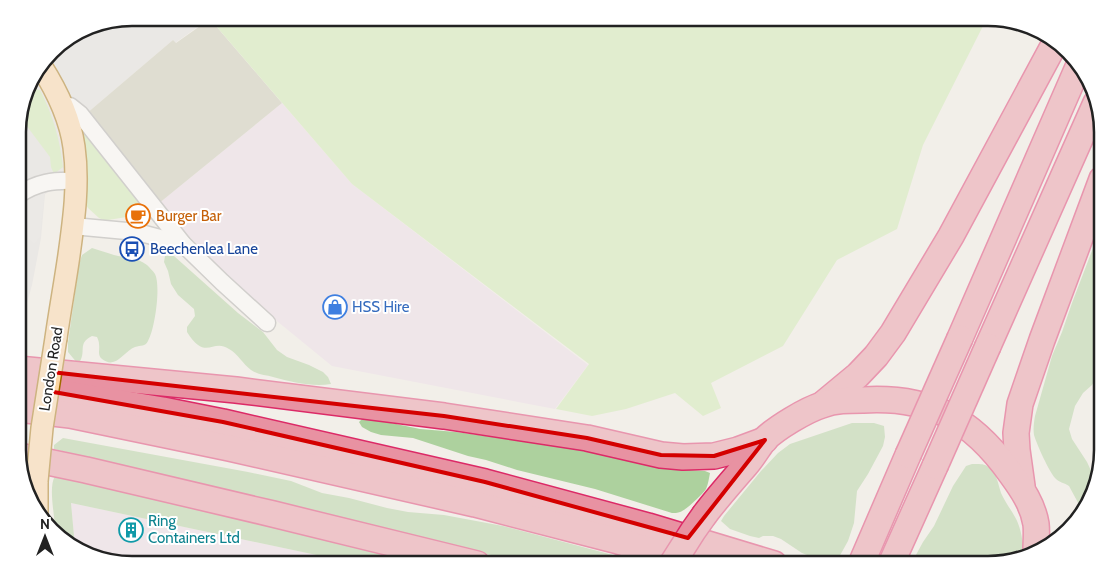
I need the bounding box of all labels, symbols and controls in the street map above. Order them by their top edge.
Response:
cafe icon: Burger Bar [125,203,151,229]
place label: Burger Bar [156,207,222,225]
bus stop icon: Beechenlea Lane [119,236,145,262]
place label: Beechenlea Lane [150,240,258,258]
shop icon: HSS Hire [322,294,348,320]
place label: HSS Hire [352,298,410,316]
street label: London Road [35,326,67,412]
north arrow [20,512,70,562]
place label: Ring Containers Ltd [148,512,240,547]
text: N [40,515,50,533]
building icon: Ring Containers Ltd [118,517,144,543]

